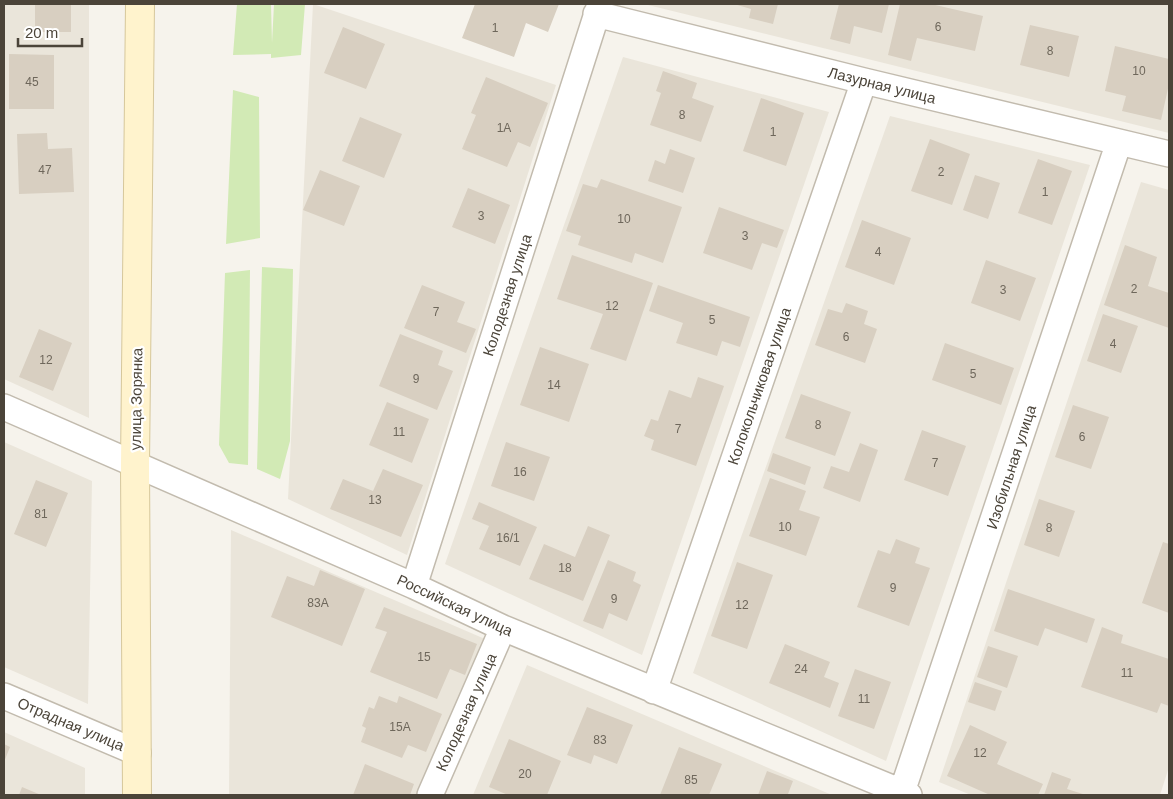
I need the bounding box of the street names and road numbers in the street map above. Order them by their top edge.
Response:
street label: Лазурная улица [826,63,938,107]
street label: Колодезная улица [479,231,535,358]
street label: Колокольчиковая улица [724,304,794,467]
street label: улица Зорянка [127,347,145,450]
street label: Изобильная улица [983,402,1039,531]
street label: Российская улица [394,571,516,640]
street label: Колодезная улица [432,650,500,774]
street label: Отрадная улица [15,694,127,754]

